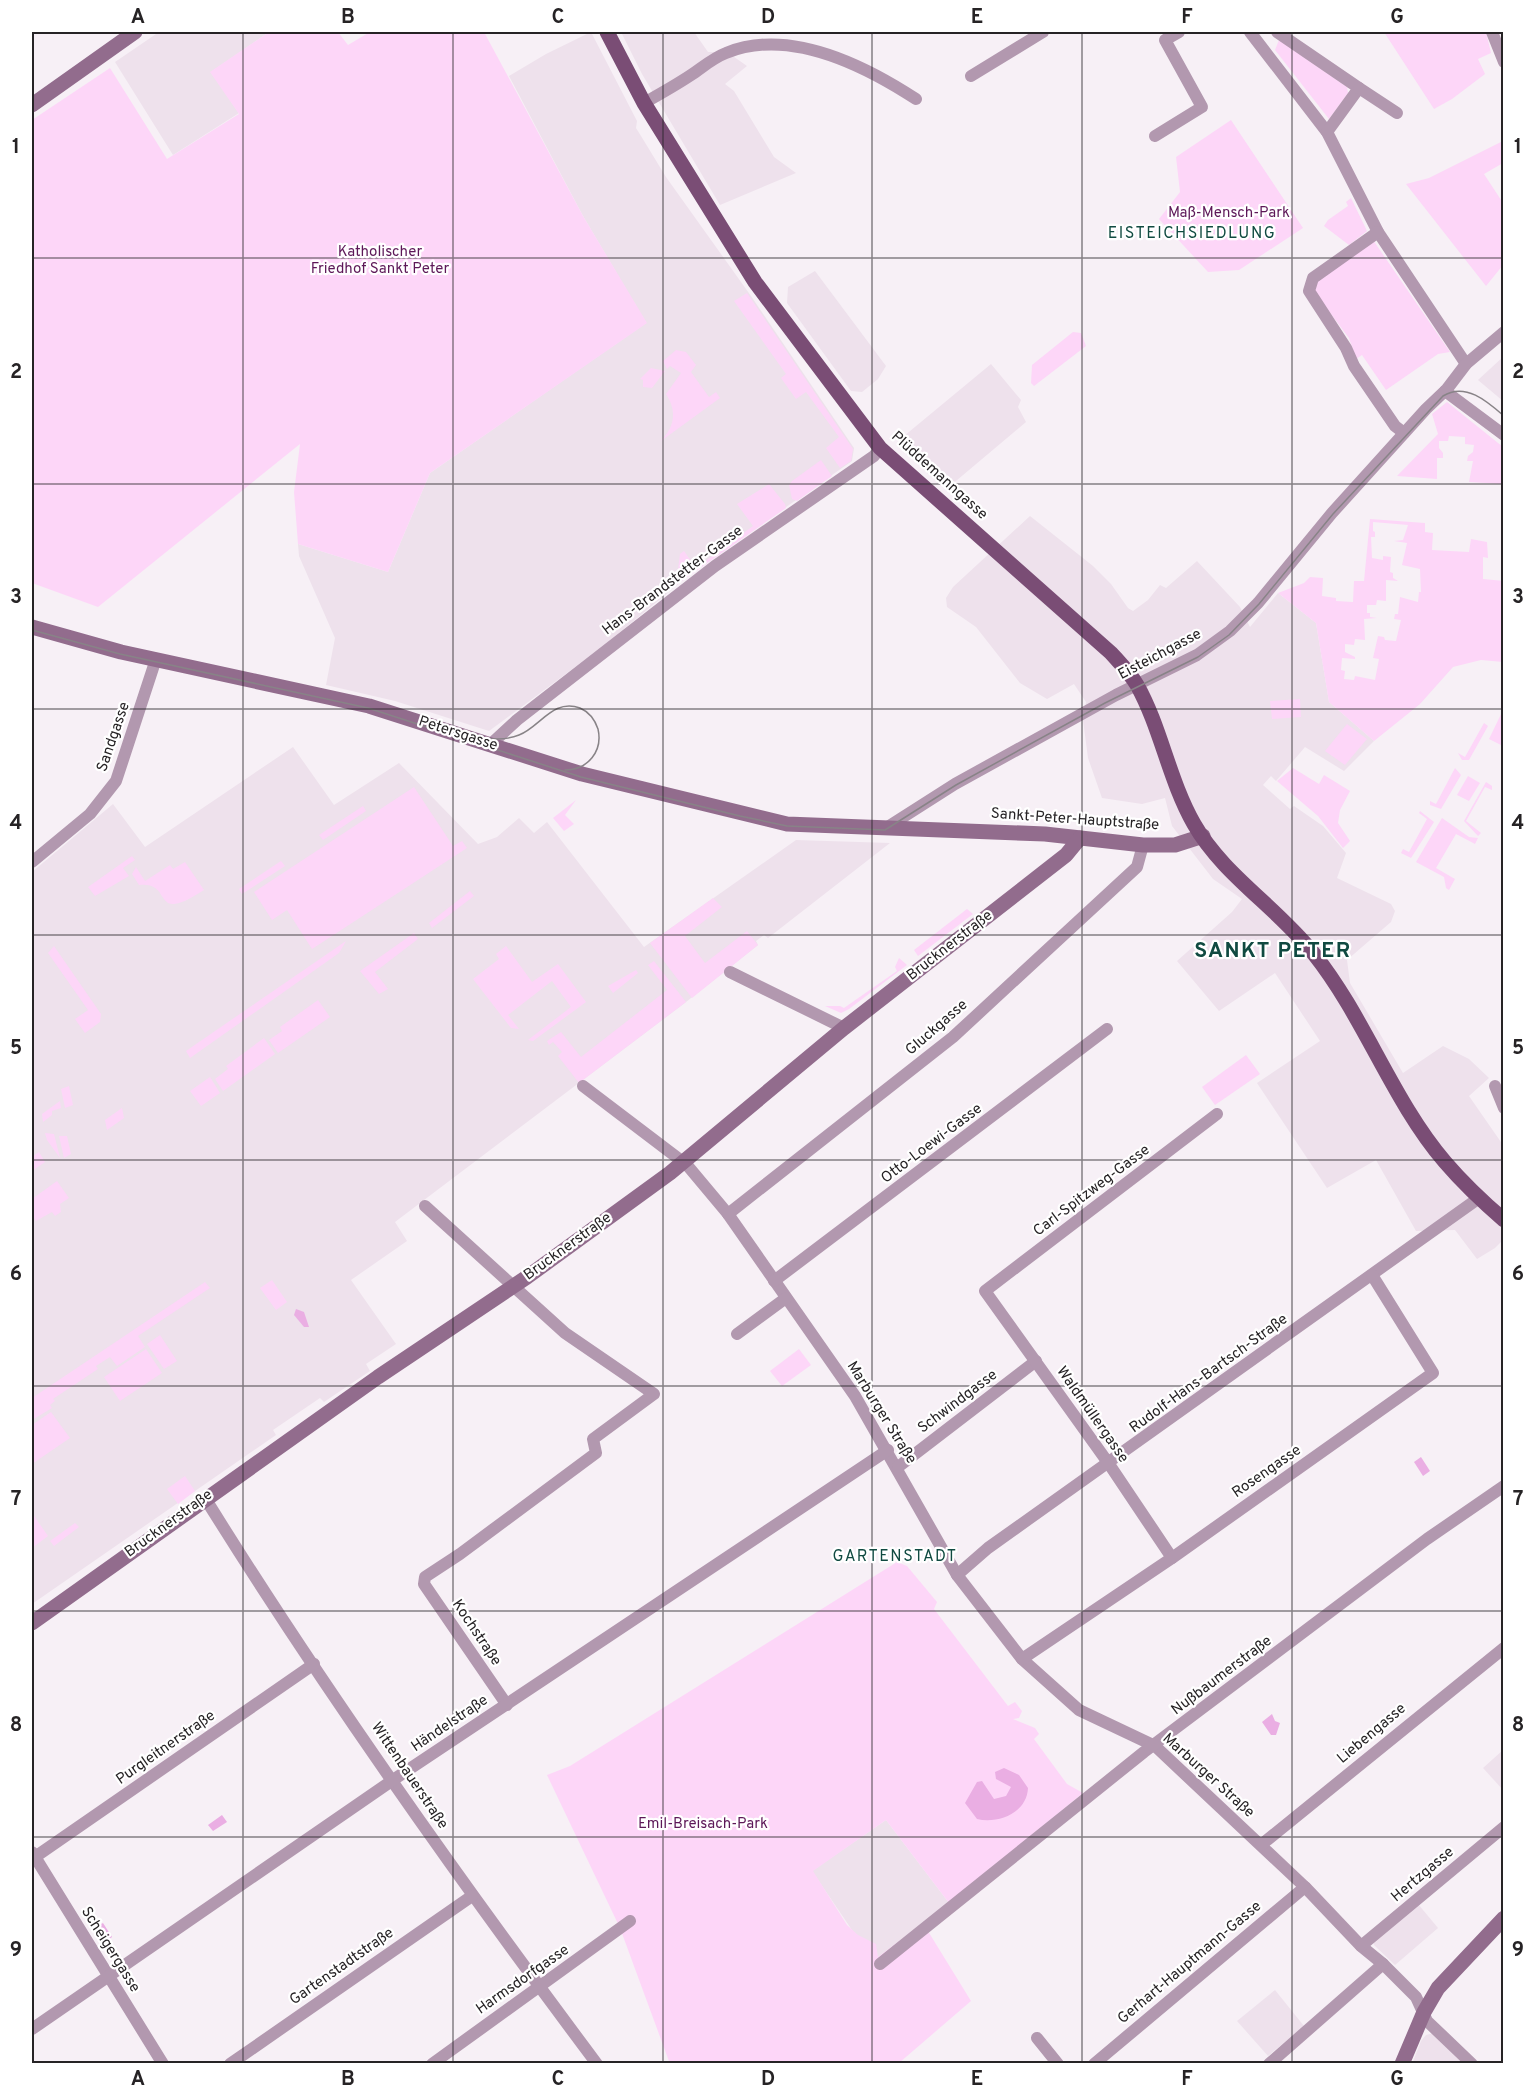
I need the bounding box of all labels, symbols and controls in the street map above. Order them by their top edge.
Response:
text: A [131,5,145,31]
text: B [341,5,355,31]
text: C [552,5,564,31]
text: D [761,5,775,31]
text: E [971,5,983,31]
text: F [1181,5,1193,31]
text: G [1390,5,1404,31]
text: 1 [12,135,20,161]
text: 1 [1514,135,1522,161]
park label: Maß-Mensch-Park [1168,204,1290,223]
district label: EISTEICHSIEDLUNG [1108,224,1276,244]
park label: Katholischer Friedhof Sankt Peter [311,243,449,279]
text: 2 [10,360,22,386]
text: 2 [1512,360,1524,386]
street label: Plüddemanngasse [887,428,991,524]
street label: Hans-Brandstetter-Gasse [599,522,747,640]
text: 3 [10,585,22,611]
text: 3 [1512,585,1524,611]
street label: Eisteichgasse [1115,625,1205,685]
street label: Sandgasse [93,700,135,774]
street label: Petersgasse [416,712,500,756]
street label: Sankt-Peter-Hauptstraße [990,805,1160,835]
text: 4 [10,811,22,837]
text: 4 [1512,811,1524,837]
street label: Brucknerstraße [903,907,997,985]
district label: SANKT PETER [1194,938,1352,965]
street label: Gluckgasse [902,996,972,1060]
text: 5 [10,1036,22,1062]
text: 5 [1512,1036,1524,1062]
street label: Otto-Loewi-Gasse [878,1100,986,1188]
street label: Carl-Spitzweg-Gasse [1030,1141,1154,1241]
street label: Brucknerstraße [520,1209,616,1285]
text: 6 [10,1262,22,1288]
text: 6 [1512,1262,1524,1288]
street label: Rudolf-Hans-Bartsch-Straße [1126,1310,1292,1438]
street label: Marburger Straße [842,1358,920,1468]
street label: Waldmüllergasse [1052,1363,1132,1467]
street label: Schwindgasse [915,1366,1001,1438]
street label: Rosengasse [1229,1441,1305,1503]
street label: Brucknerstraße [121,1486,217,1562]
text: 7 [11,1487,21,1513]
text: 7 [1513,1487,1523,1513]
district label: GARTENSTADT [833,1547,957,1567]
street label: Kochstraße [447,1596,505,1670]
street label: Nußbaumerstraße [1168,1632,1276,1720]
street label: Händelstraße [408,1691,492,1757]
street label: Liebengasse [1334,1700,1410,1768]
street label: Purgleitnerstraße [113,1707,219,1789]
text: 8 [10,1713,22,1739]
text: 8 [1512,1713,1524,1739]
street label: Wittenbauerstraße [366,1719,452,1833]
street label: Marburger Straße [1158,1730,1258,1822]
park label: Emil-Breisach-Park [638,1815,768,1834]
street label: Hertzgasse [1388,1843,1458,1907]
street label: Gerhart-Hauptmann-Gasse [1114,1897,1266,2029]
street label: Scheigergasse [76,1904,144,1996]
street label: Gartenstadtstraße [286,1924,398,2010]
text: 9 [10,1938,22,1964]
text: 9 [1512,1938,1524,1964]
street label: Harmsdorfgasse [473,1941,573,2019]
text: A [131,2067,145,2093]
text: B [341,2067,355,2093]
text: C [552,2067,564,2093]
text: D [761,2067,775,2093]
text: E [971,2067,983,2093]
text: F [1181,2067,1193,2093]
text: G [1390,2067,1404,2093]

